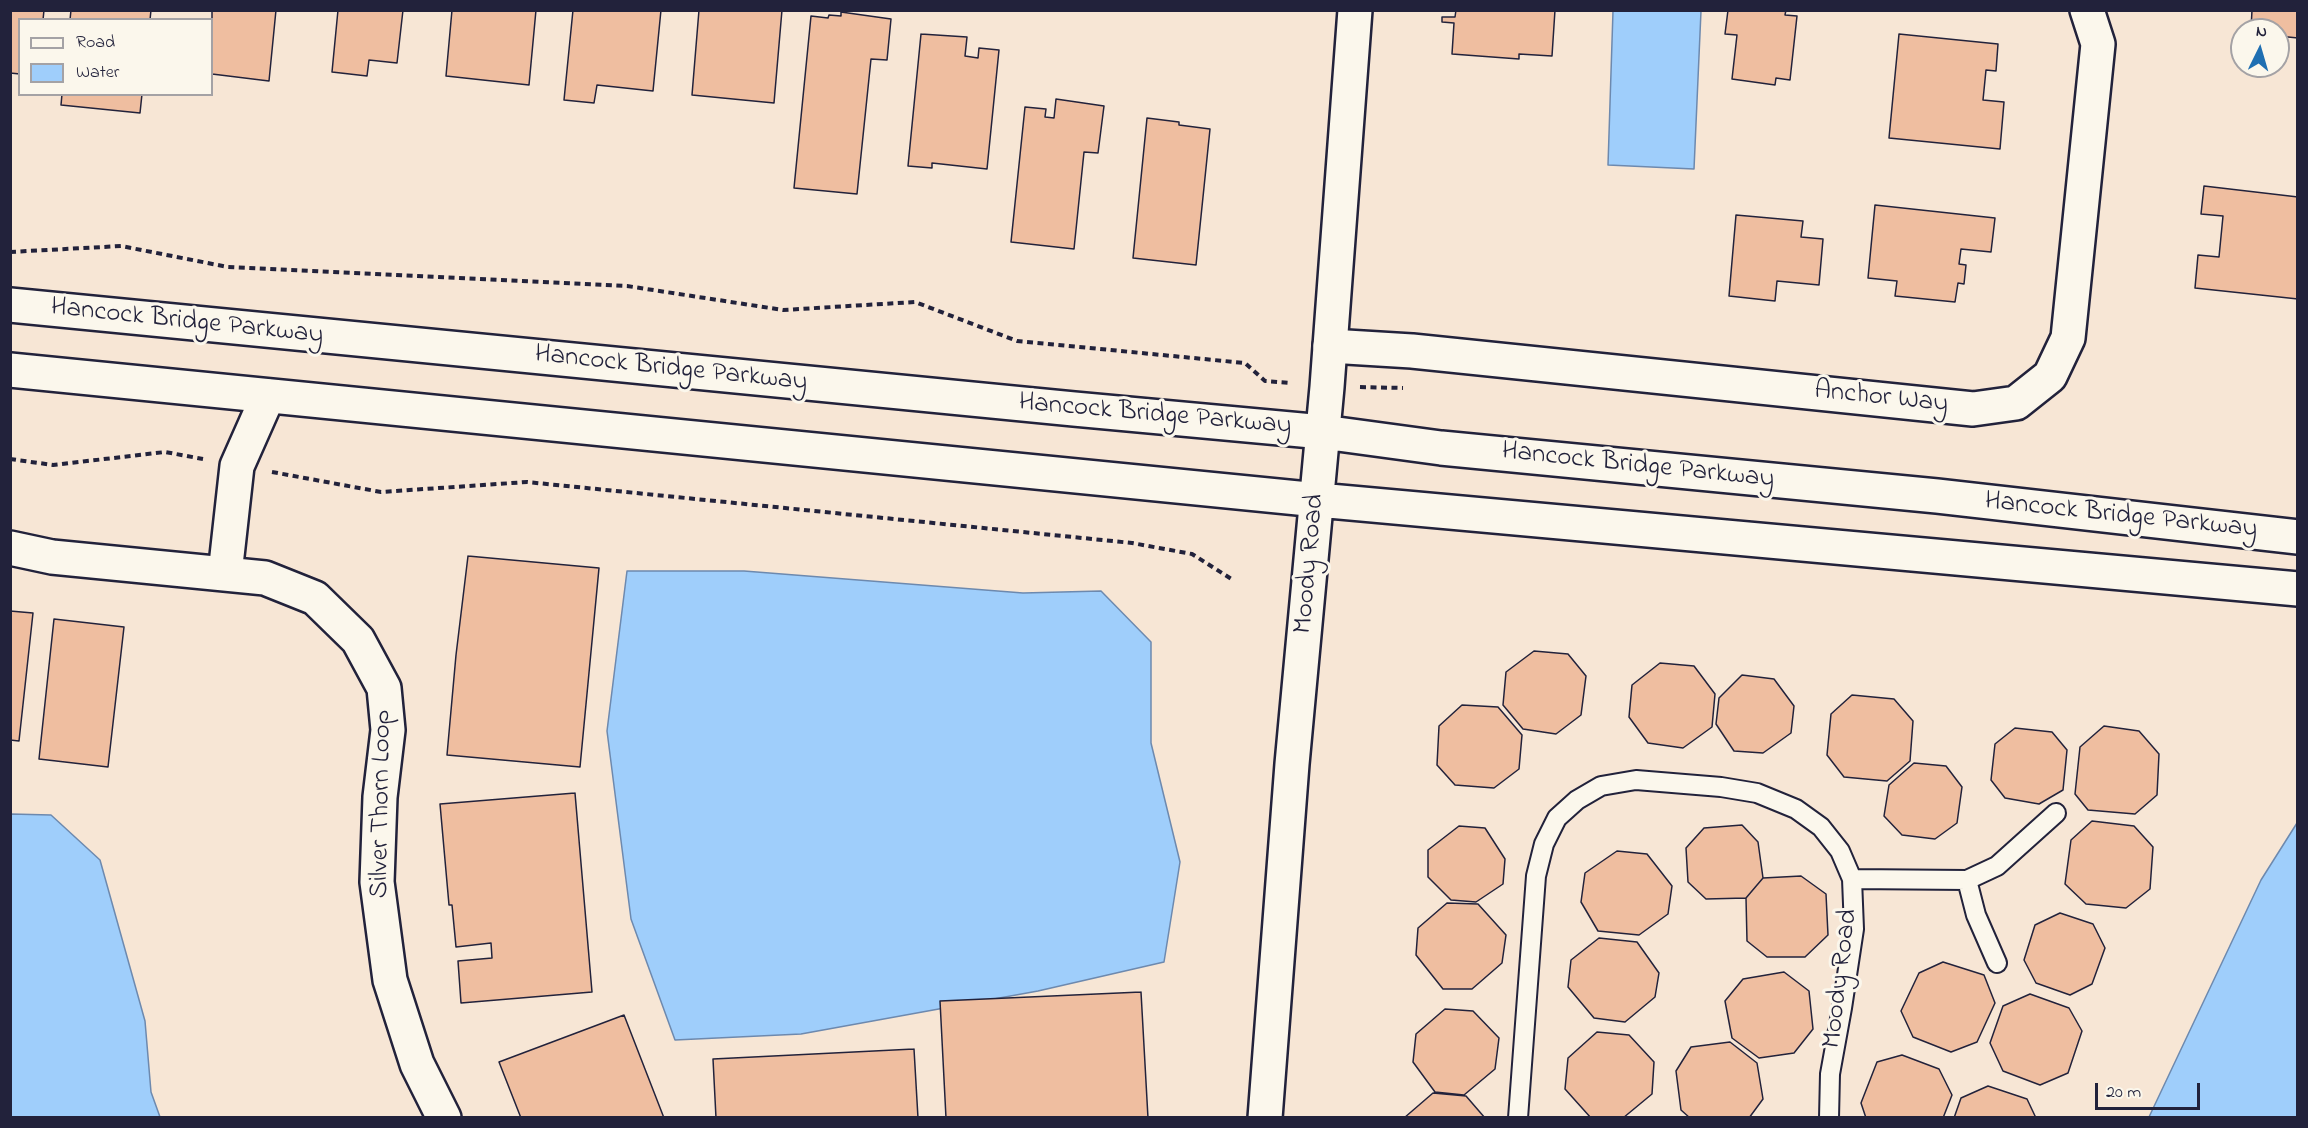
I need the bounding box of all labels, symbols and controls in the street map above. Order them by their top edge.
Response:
legend [18,18,213,96]
north arrow [2230,18,2290,78]
text: N [2255,20,2268,44]
text: Road [76,30,115,56]
text: Water [76,60,119,86]
street label: Hancock Bridge Parkway [49,293,325,353]
street label: Hancock Bridge Parkway [533,340,809,400]
street label: Anchor Way [1812,376,1950,422]
street label: Hancock Bridge Parkway [1017,388,1293,444]
street label: Hancock Bridge Parkway [1500,437,1776,497]
street label: Hancock Bridge Parkway [1983,487,2259,547]
street label: Moody Road [1289,493,1333,635]
street label: Silver Thorn Loop [365,709,401,899]
street label: Moody Road [1817,907,1867,1051]
scale bar [2098,1071,2203,1109]
text: 20 m [2106,1080,2141,1106]

